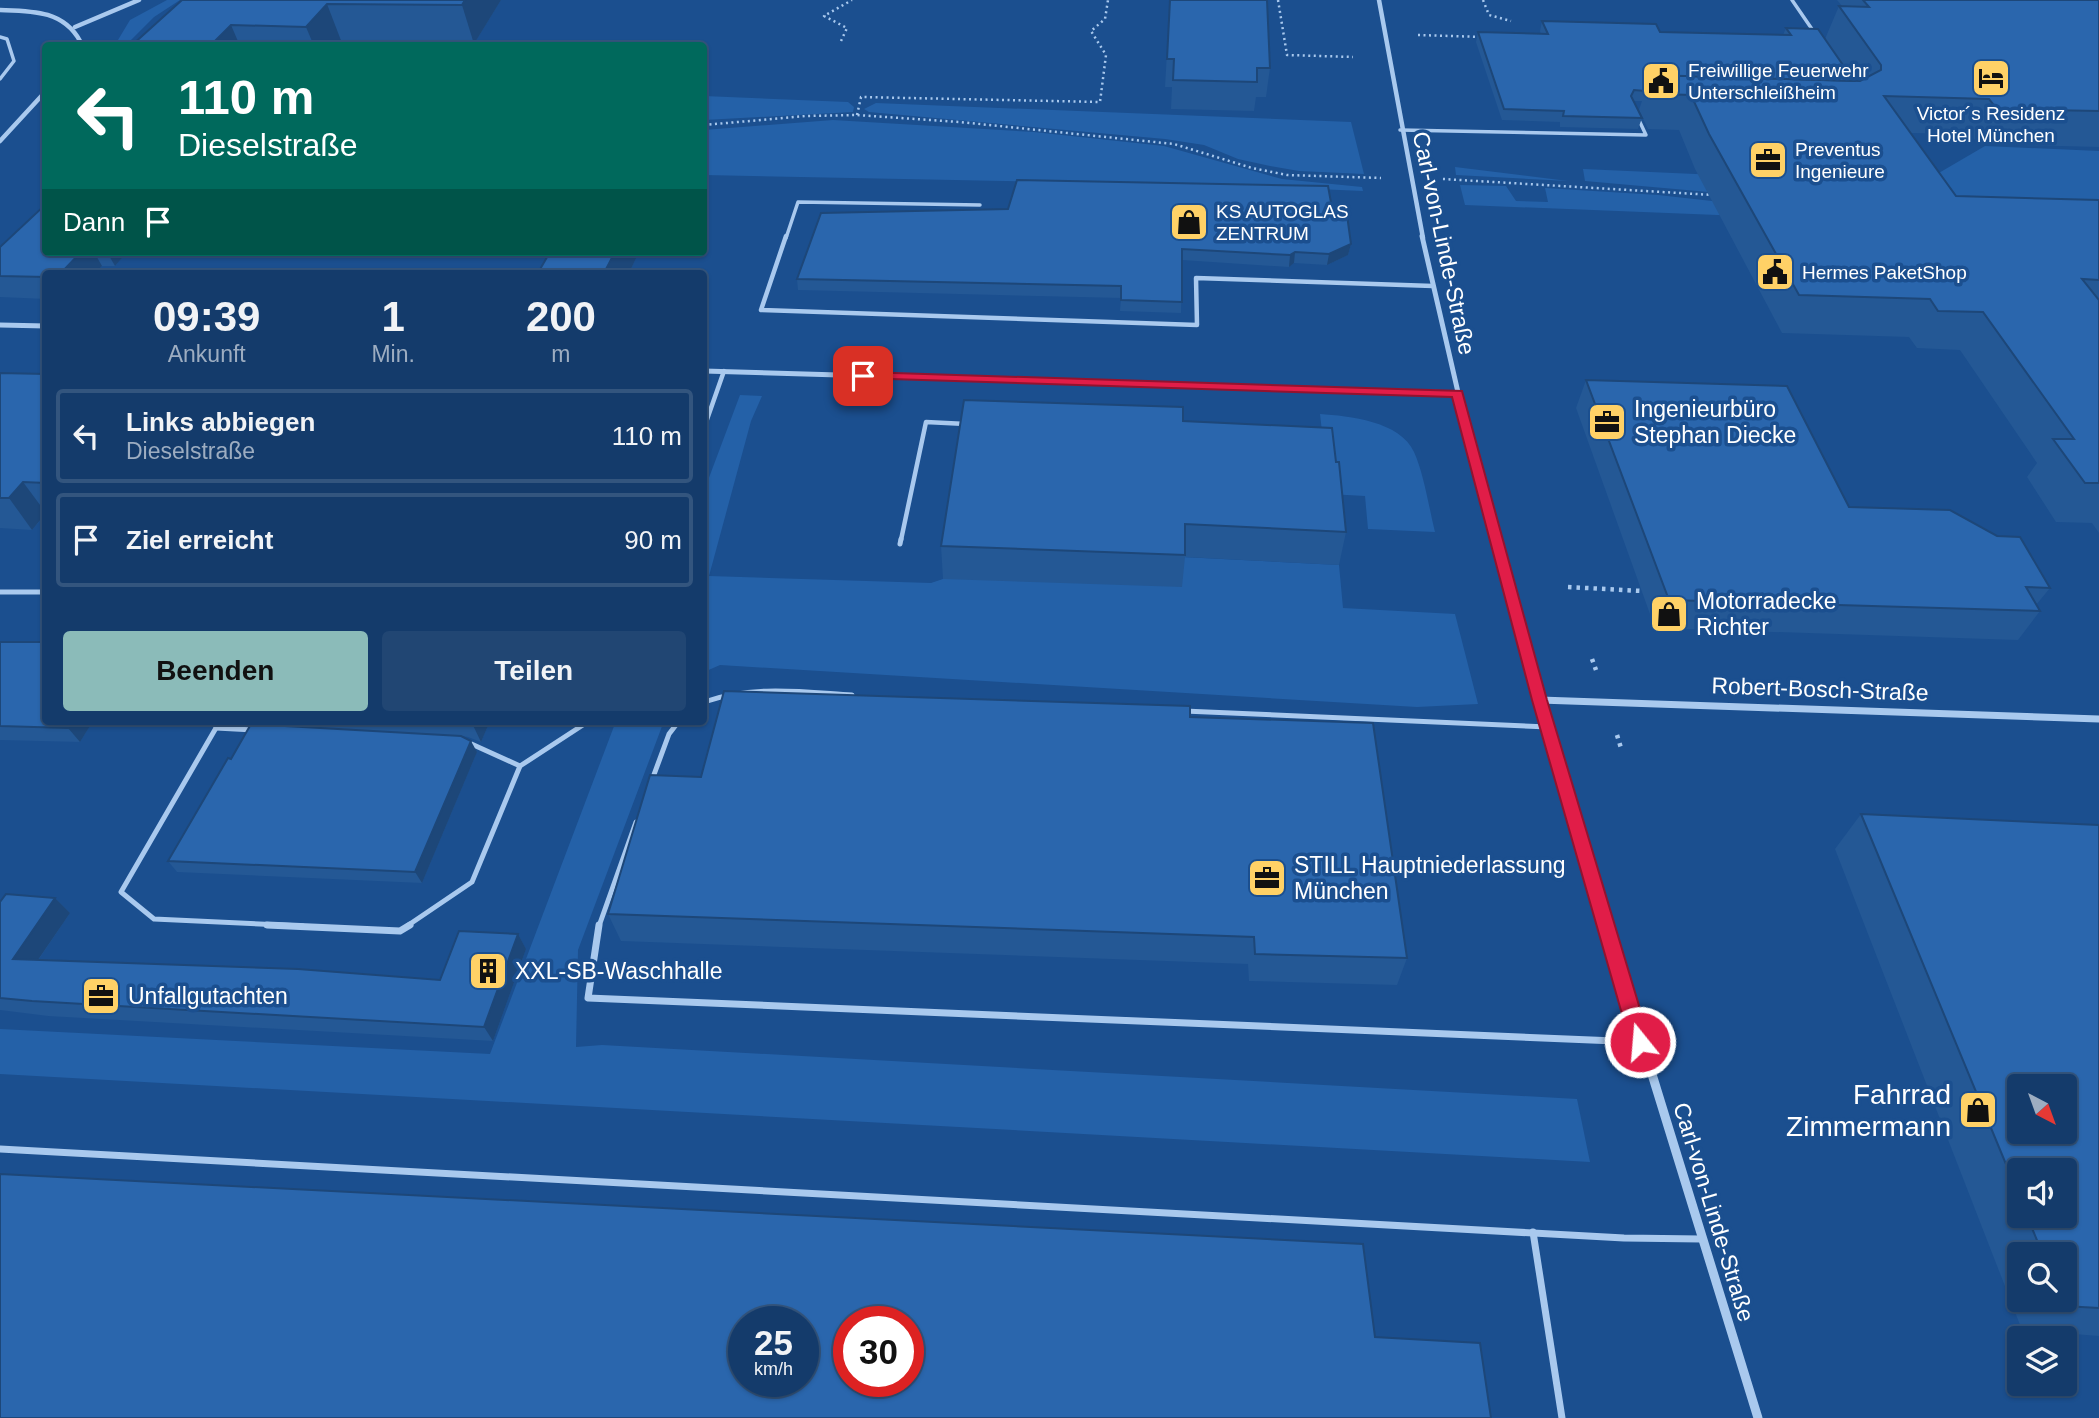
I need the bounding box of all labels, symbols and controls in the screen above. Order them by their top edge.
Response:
hotel icon: Victor´s Residenz Hotel München [1970,57,2012,99]
public building icon: Freiwillige Feuerwehr Unterschleißheim [1640,60,1682,102]
place label: Freiwillige Feuerwehr Unterschleißheim [1688,60,1869,103]
icon: left [63,70,154,161]
text: 110 m [178,70,314,124]
place label: Victor´s Residenz Hotel München [1917,103,2065,146]
text: Dieselstraße [178,127,358,163]
street label: Carl-von-Linde-Straße [1408,129,1480,357]
office icon: Preventus Ingenieure [1747,139,1789,181]
place label: Preventus Ingenieure [1795,139,1885,182]
shop icon: KS AUTOGLAS ZENTRUM [1168,201,1210,243]
place label: KS AUTOGLAS ZENTRUM [1216,201,1349,244]
icon: arrive [139,203,177,241]
text: Dann [63,207,125,237]
public building icon: Hermes PaketShop [1754,251,1796,293]
place label: Hermes PaketShop [1802,262,1967,283]
text: 09:39 [153,293,260,340]
text: 1 [381,293,405,340]
text: 200 [526,293,596,340]
text: Ankunft [168,341,246,367]
text: Min. [371,341,415,367]
text: m [551,341,571,367]
pin [833,346,893,406]
icon: arrive [844,357,882,395]
place label: Ingenieurbüro Stephan Diecke [1634,396,1796,448]
office icon: Ingenieurbüro Stephan Diecke [1586,401,1628,443]
text: Links abbiegen [126,407,315,437]
icon: left [67,417,105,455]
text: 110 m [612,421,682,451]
text: Dieselstraße [126,438,255,464]
icon: arrive [67,521,105,559]
text: Ziel erreicht [126,525,273,555]
text: 90 m [624,525,682,555]
place label: Motorradecke Richter [1696,588,1837,640]
shop icon: Motorradecke Richter [1648,593,1690,635]
button: Beenden [63,631,368,711]
button: Teilen [382,631,686,711]
street label: Robert-Bosch-Straße [1711,672,1929,706]
place label: STILL Hauptniederlassung München [1294,852,1566,904]
office icon: STILL Hauptniederlassung München [1246,857,1288,899]
building icon: XXL-SB-Waschhalle [467,950,509,992]
place label: XXL-SB-Waschhalle [515,958,723,984]
office icon: Unfallgutachten [80,975,122,1017]
place label: Unfallgutachten [128,983,288,1009]
position arrow [1603,1005,1677,1079]
north arrow [2007,1074,2077,1144]
map controls [2007,1074,2077,1396]
place label: Fahrrad Zimmermann [1786,1079,1951,1142]
shop icon: Fahrrad Zimmermann [1957,1089,1999,1131]
street label: Carl-von-Linde-Straße [1668,1099,1760,1325]
button: sound [2007,1158,2077,1228]
button: search [2007,1242,2077,1312]
speed limit sign: 30 [833,1306,924,1397]
text: 25 [754,1323,793,1362]
button: layers [2007,1326,2077,1396]
text: km/h [754,1359,793,1379]

